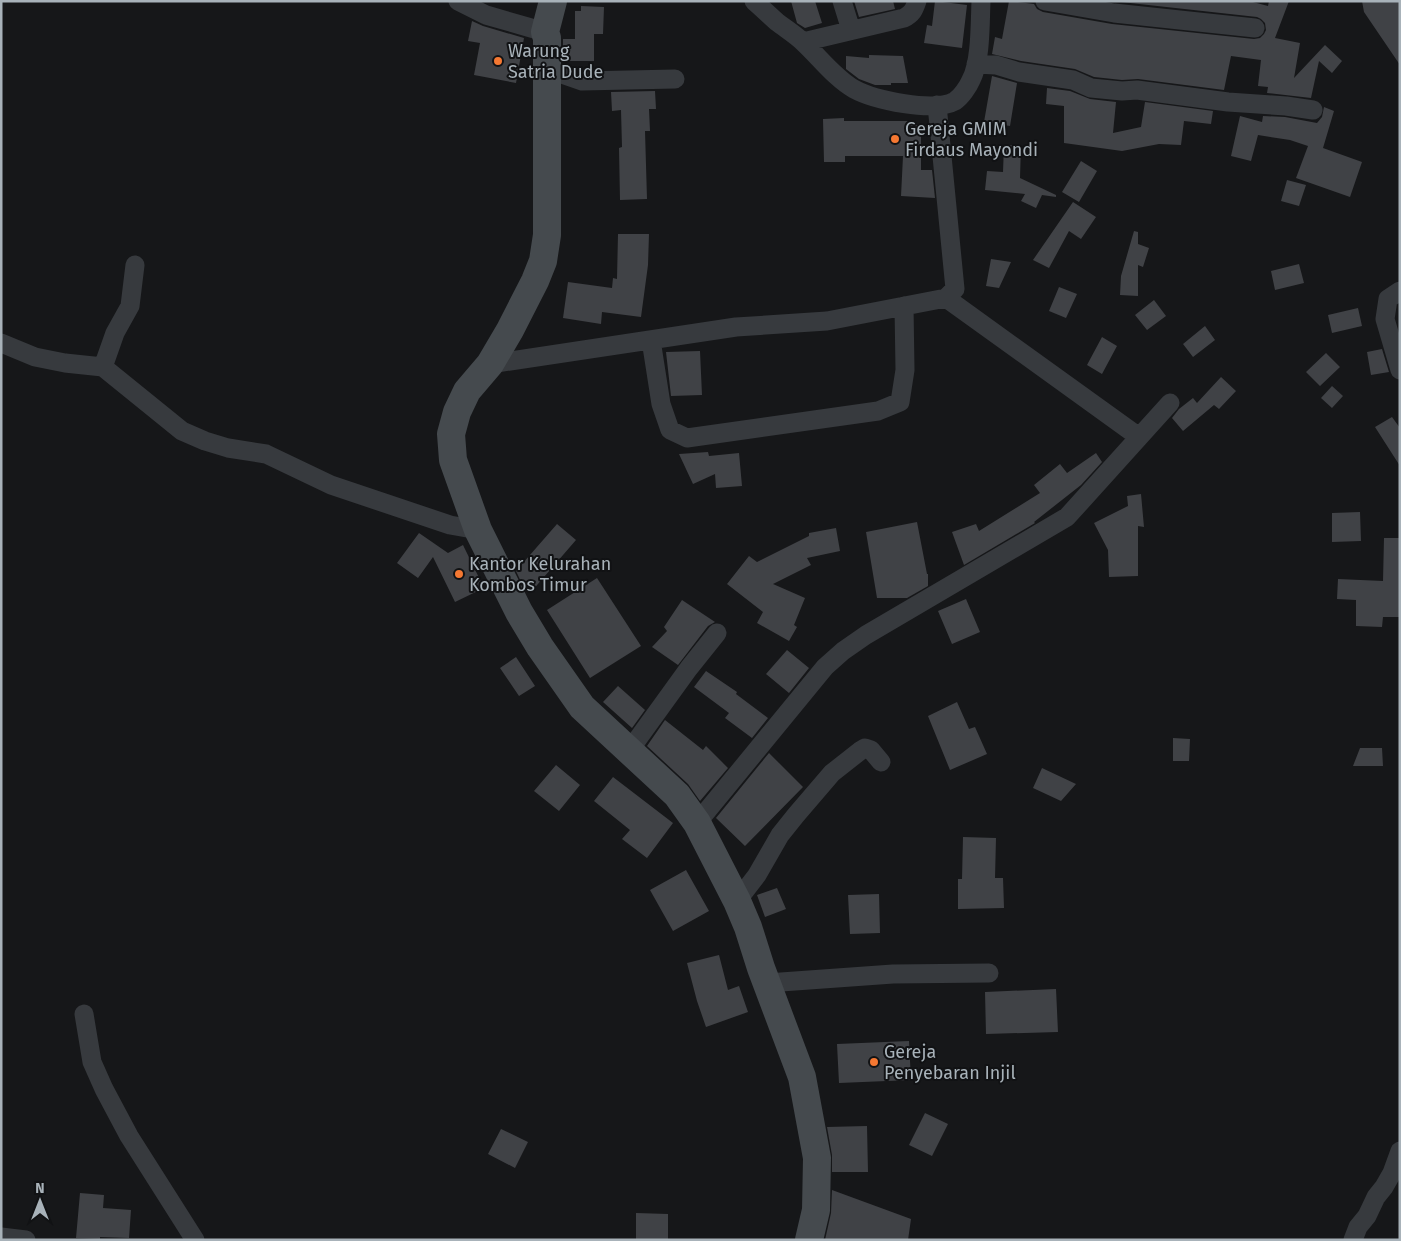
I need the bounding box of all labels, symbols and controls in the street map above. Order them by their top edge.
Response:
place label: Warung Satria Dude [508,40,603,83]
marker: Warung Satria Dude [492,55,504,67]
place label: Gereja GMIM Firdaus Mayondi [905,118,1038,161]
marker: Gereja GMIM Firdaus Mayondi [889,133,901,145]
place label: Kantor Kelurahan Kombos Timur [469,553,611,596]
marker: Kantor Kelurahan Kombos Timur [453,568,465,580]
place label: Gereja Penyebaran Injil [884,1041,1016,1084]
marker: Gereja Penyebaran Injil [868,1056,880,1068]
north arrow [15,1176,65,1226]
text: N [35,1180,45,1197]

